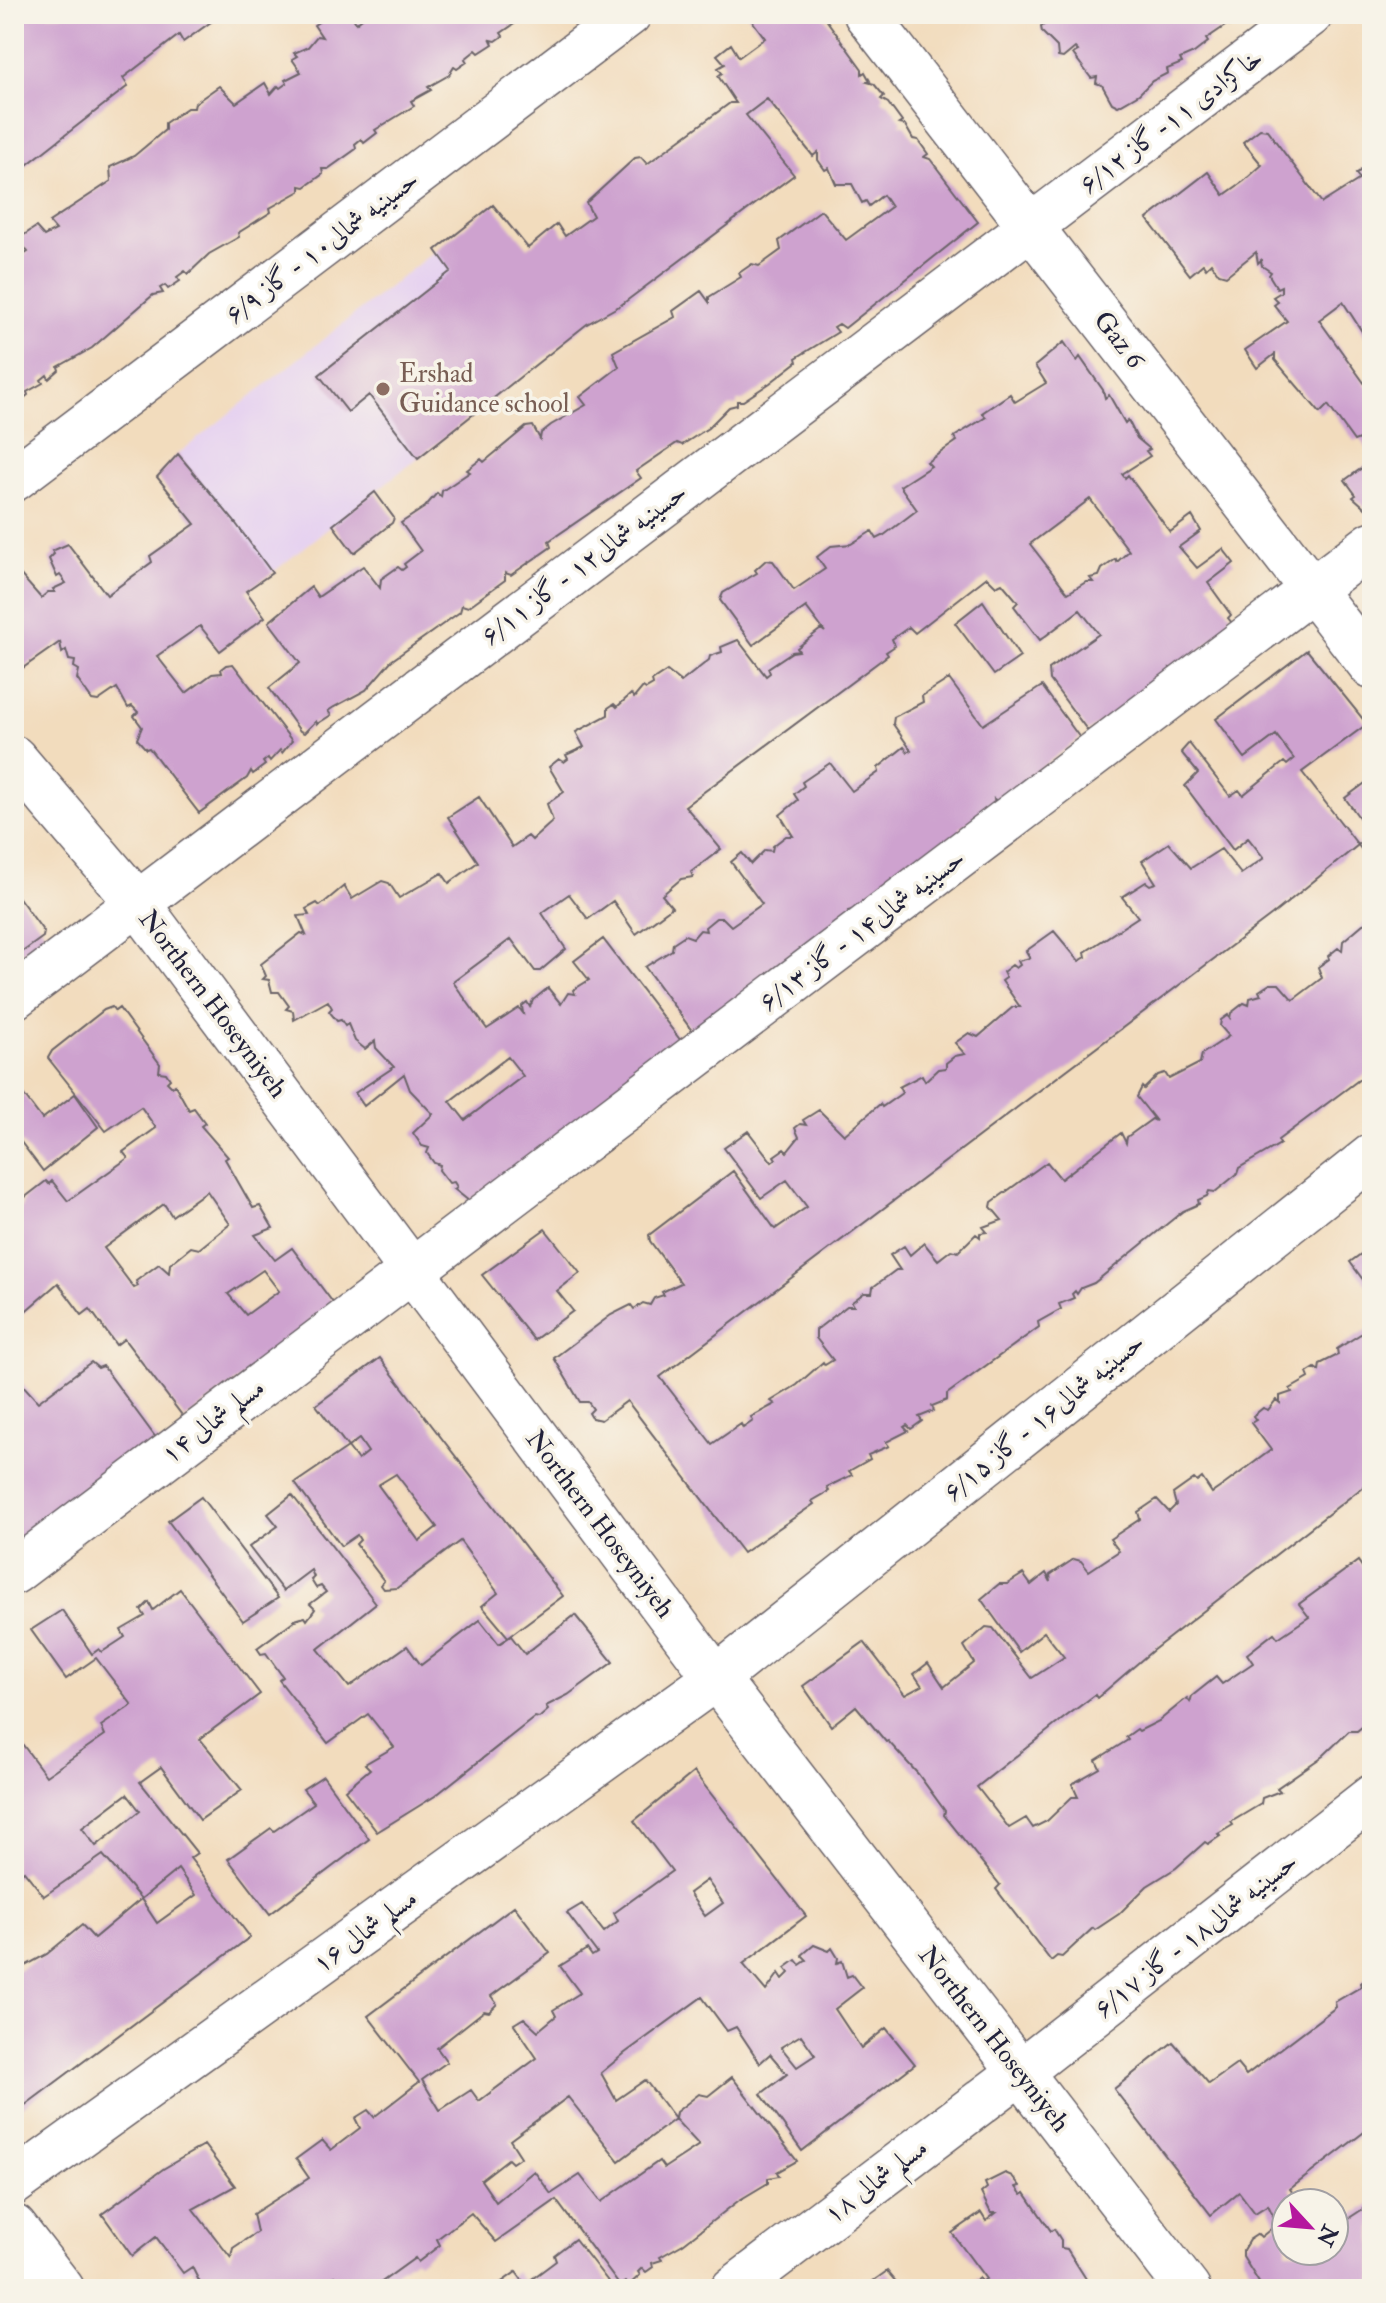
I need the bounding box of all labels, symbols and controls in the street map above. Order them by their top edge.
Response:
street label: خاکزادی ۱۱- گاز ۶/۱۲ [1073,42,1269,200]
street label: حسینیه شمالی۱۰ - گاز ۶/۹ [219,164,425,330]
street label: Gaz 6 [1087,305,1152,376]
place label: Ershad Guidance school [399,358,570,420]
marker: Ershad Guidance school [374,380,392,398]
street label: حسینیه شمالی۱۲ - گاز ۶/۱۱ [475,476,693,652]
street label: حسینیه شمالی۱۴ - گاز ۶/۱۳ [753,842,971,1018]
street label: Northern Hoseyniyeh [132,904,294,1105]
street label: حسینیه شمالی۱۶ - گاز ۶/۱۵ [937,1326,1151,1508]
street label: مسلم شمالی ۱۴ [155,1372,277,1478]
street label: Northern Hoseyniyeh [519,1424,681,1625]
street label: حسینیه شمالی۱۸ - گاز ۶/۱۷ [1088,1846,1304,2024]
street label: مسلم شمالی ۱۶ [306,1882,429,1987]
street label: Northern Hoseyniyeh [911,1940,1077,2139]
street label: مسلم شمالی ۱۸ [818,2132,940,2238]
north arrow [1270,2187,1350,2267]
text: N [1310,2219,1344,2251]

